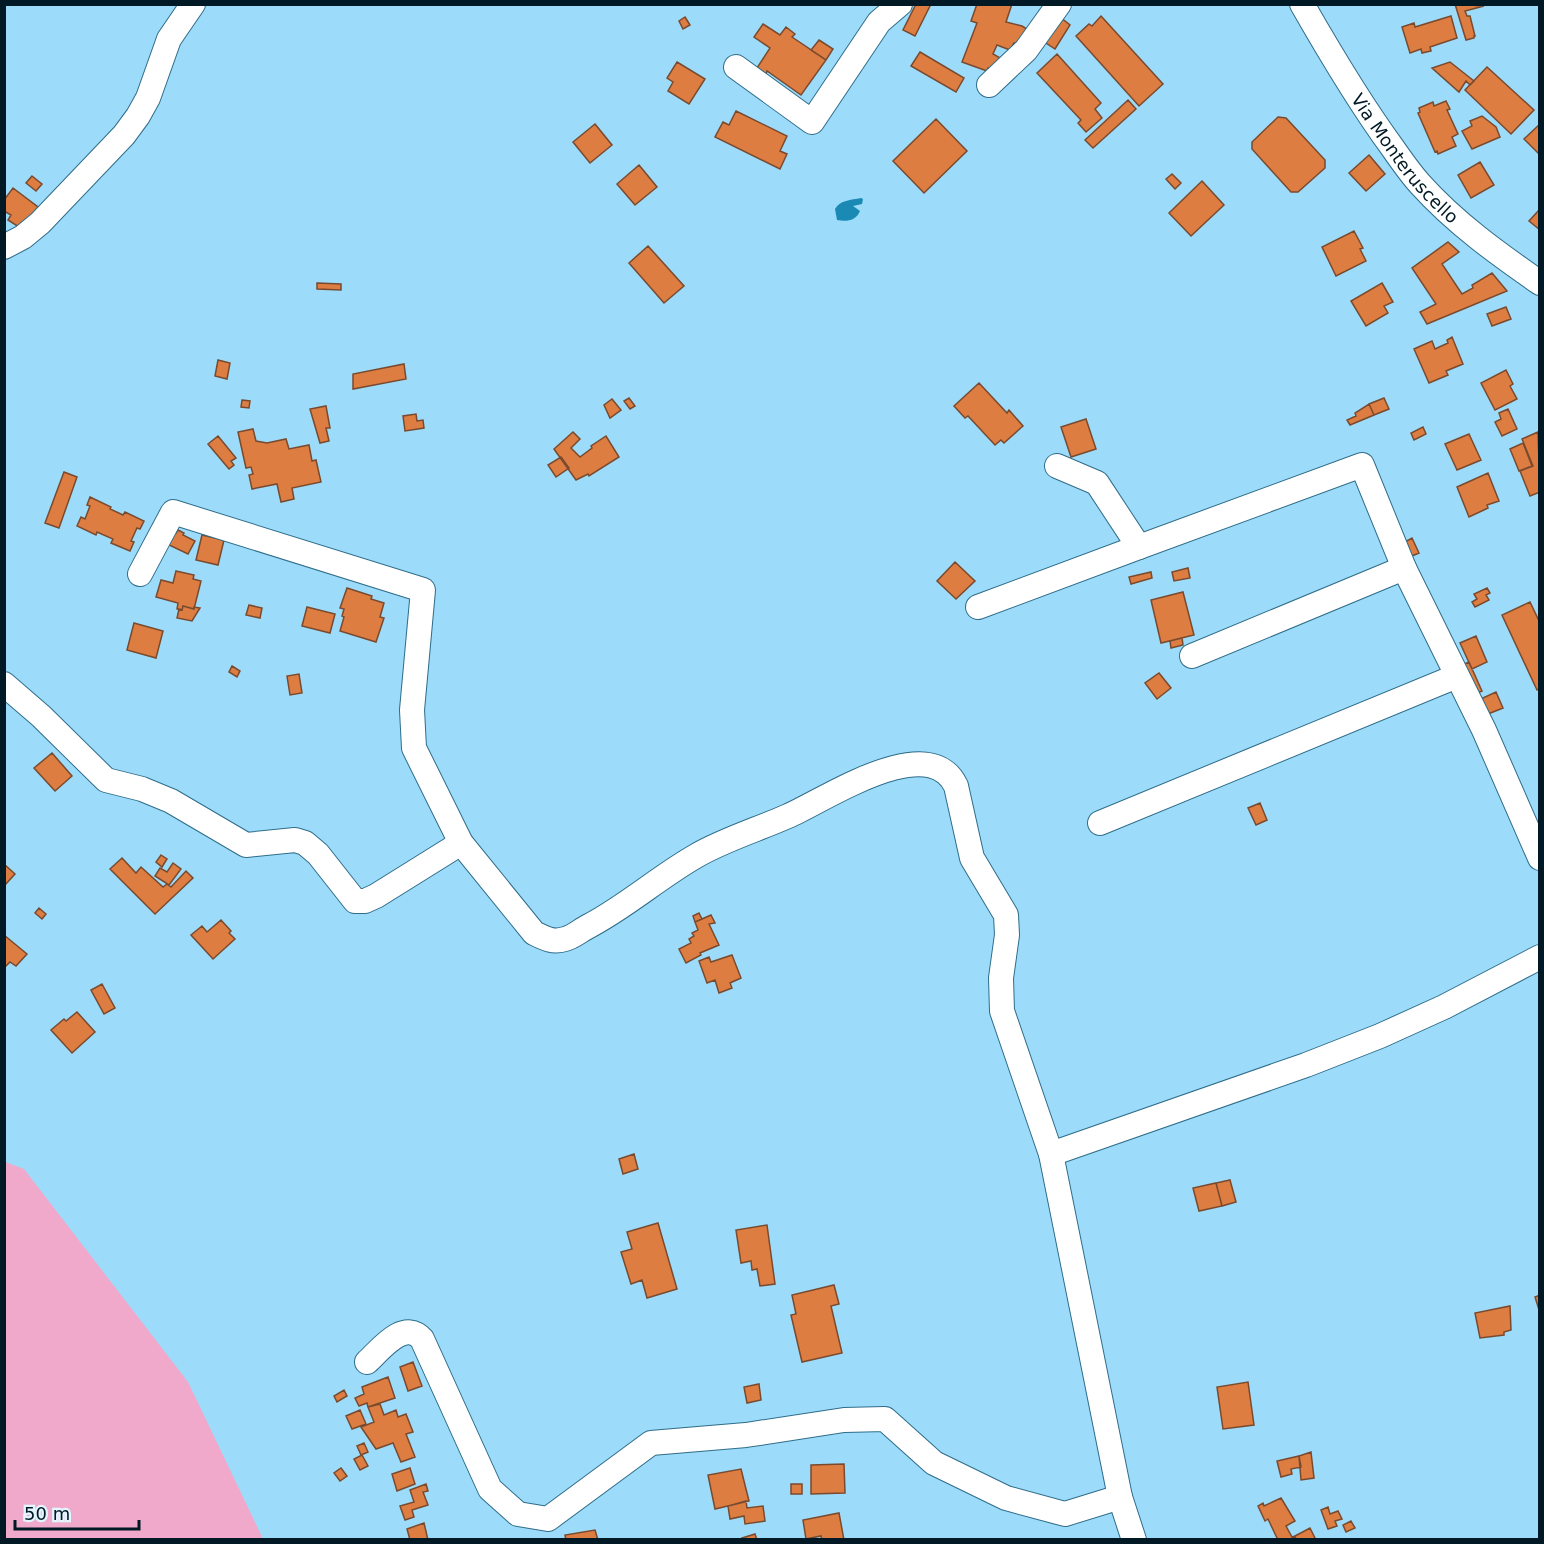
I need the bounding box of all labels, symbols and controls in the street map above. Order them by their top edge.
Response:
street label: Via Monteruscello [1348,89,1463,227]
scale bar [15,1493,140,1531]
text: 50 m [24,1503,70,1524]

